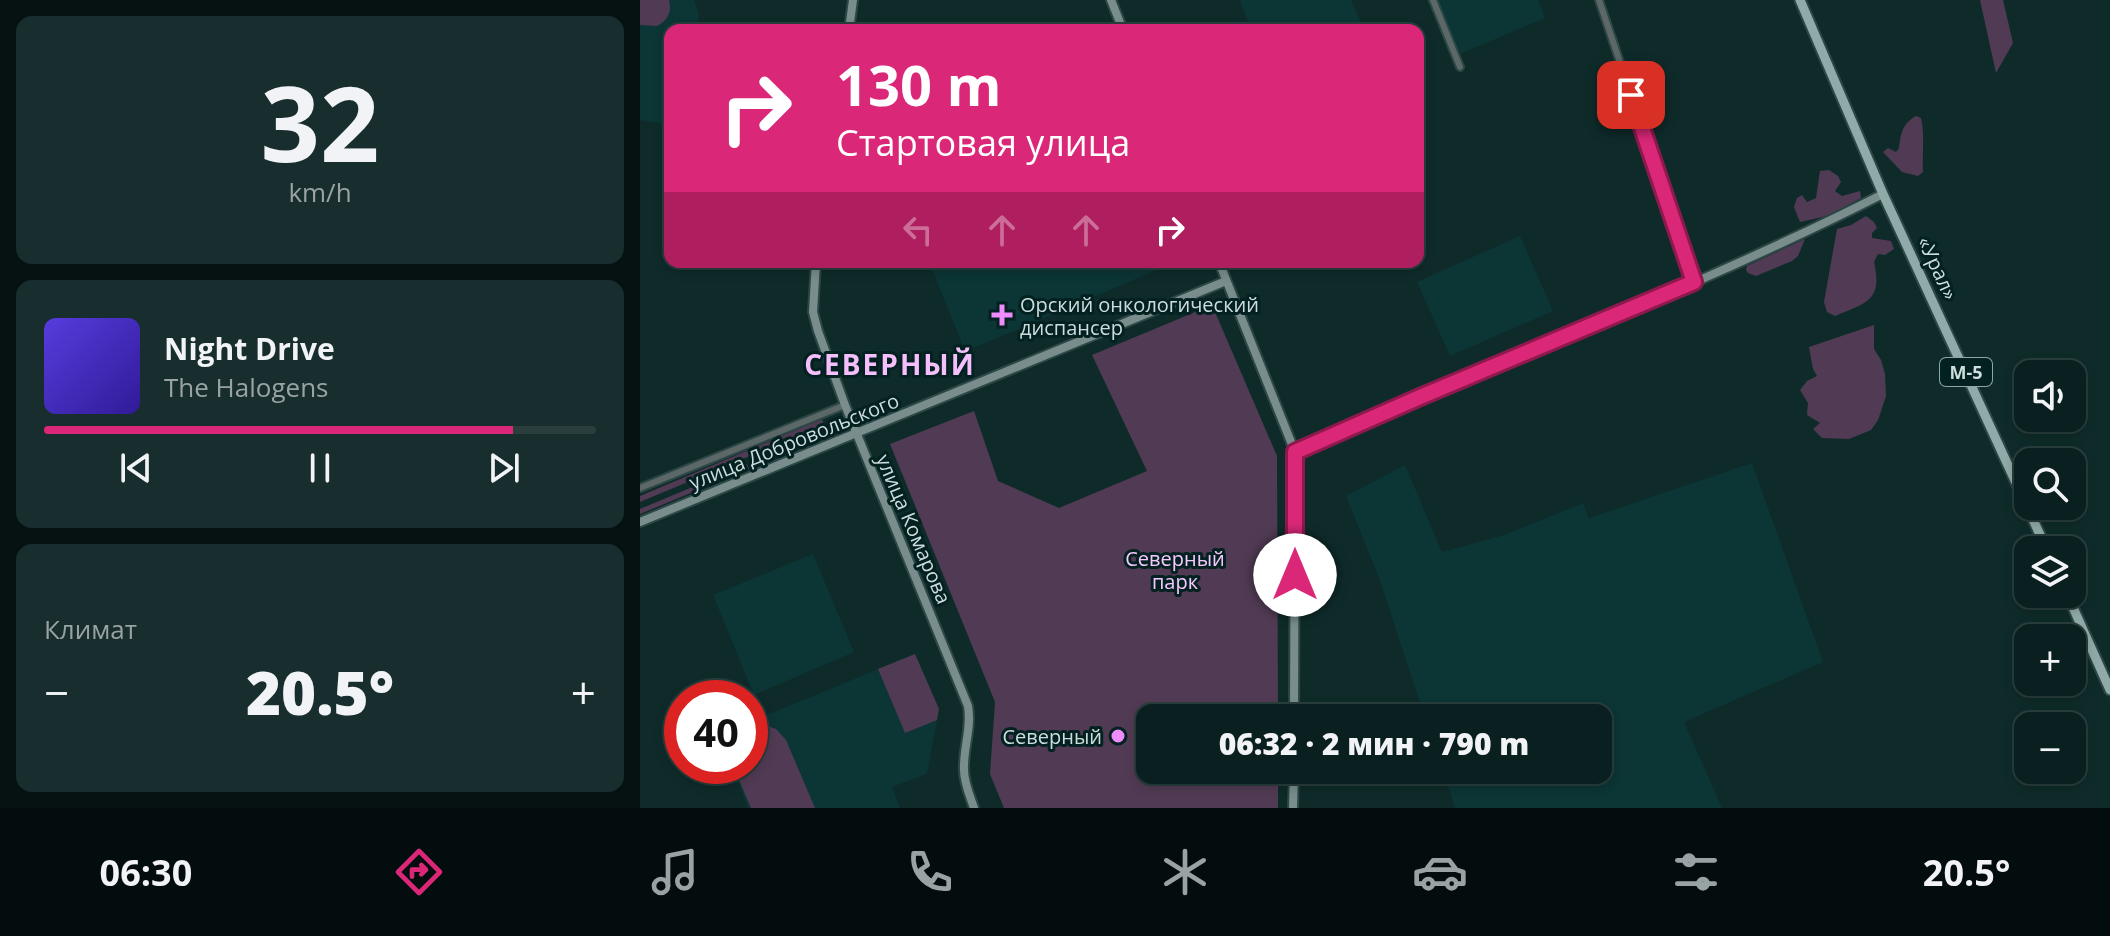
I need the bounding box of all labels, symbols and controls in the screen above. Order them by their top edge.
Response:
text: 130 m [836,46,1002,122]
text: 32 [261,51,379,192]
icon: right [704,56,808,160]
pin [1597,61,1665,129]
icon: arrive [1609,73,1653,117]
text: Стартовая улица [836,118,1130,167]
text: km/h [288,174,352,210]
icon: left [896,208,940,252]
icon: ahead [980,208,1024,252]
icon: ahead [1064,208,1108,252]
icon: right [1148,208,1192,252]
street label: «Урал» [1912,232,1964,304]
place label: Орский онкологический диспансер [1020,291,1259,341]
marker: Орский онкологический диспансер [991,304,1013,326]
text: Night Drive [164,328,335,369]
district label: СЕВЕРНЫЙ [804,345,976,383]
road number: М-5 [1940,358,1992,386]
map controls [2014,360,2086,784]
button: sound [2014,360,2086,432]
text: The Halogens [164,369,329,405]
street label: улица Добровольского [685,386,903,496]
icon: previous [114,446,158,490]
icon: pause [298,446,342,490]
icon: next [482,446,526,490]
button: search [2014,448,2086,520]
street label: улица Комарова [870,450,958,608]
position arrow [1253,533,1337,617]
button: layers [2014,536,2086,608]
park label: Северный парк [1125,545,1225,595]
text: Климат [44,611,137,647]
button: + [2014,624,2086,696]
text: 20.5° [246,651,394,733]
text: − [44,662,69,722]
text: + [571,662,596,722]
speed limit sign: 40 [664,680,768,784]
button: − [2014,712,2086,784]
place label: Северный [1002,723,1102,750]
text: 06:32 · 2 мин · 790 m [1219,723,1529,764]
marker: Северный [1109,727,1127,745]
icon: directions [391,844,447,900]
icon: music [647,844,703,900]
icon: phone [902,844,958,900]
icon: climate [1157,844,1213,900]
icon: car [1412,844,1468,900]
icon: filters [1668,844,1724,900]
text: 06:30 [100,848,192,897]
text: 20.5° [1923,848,2010,897]

